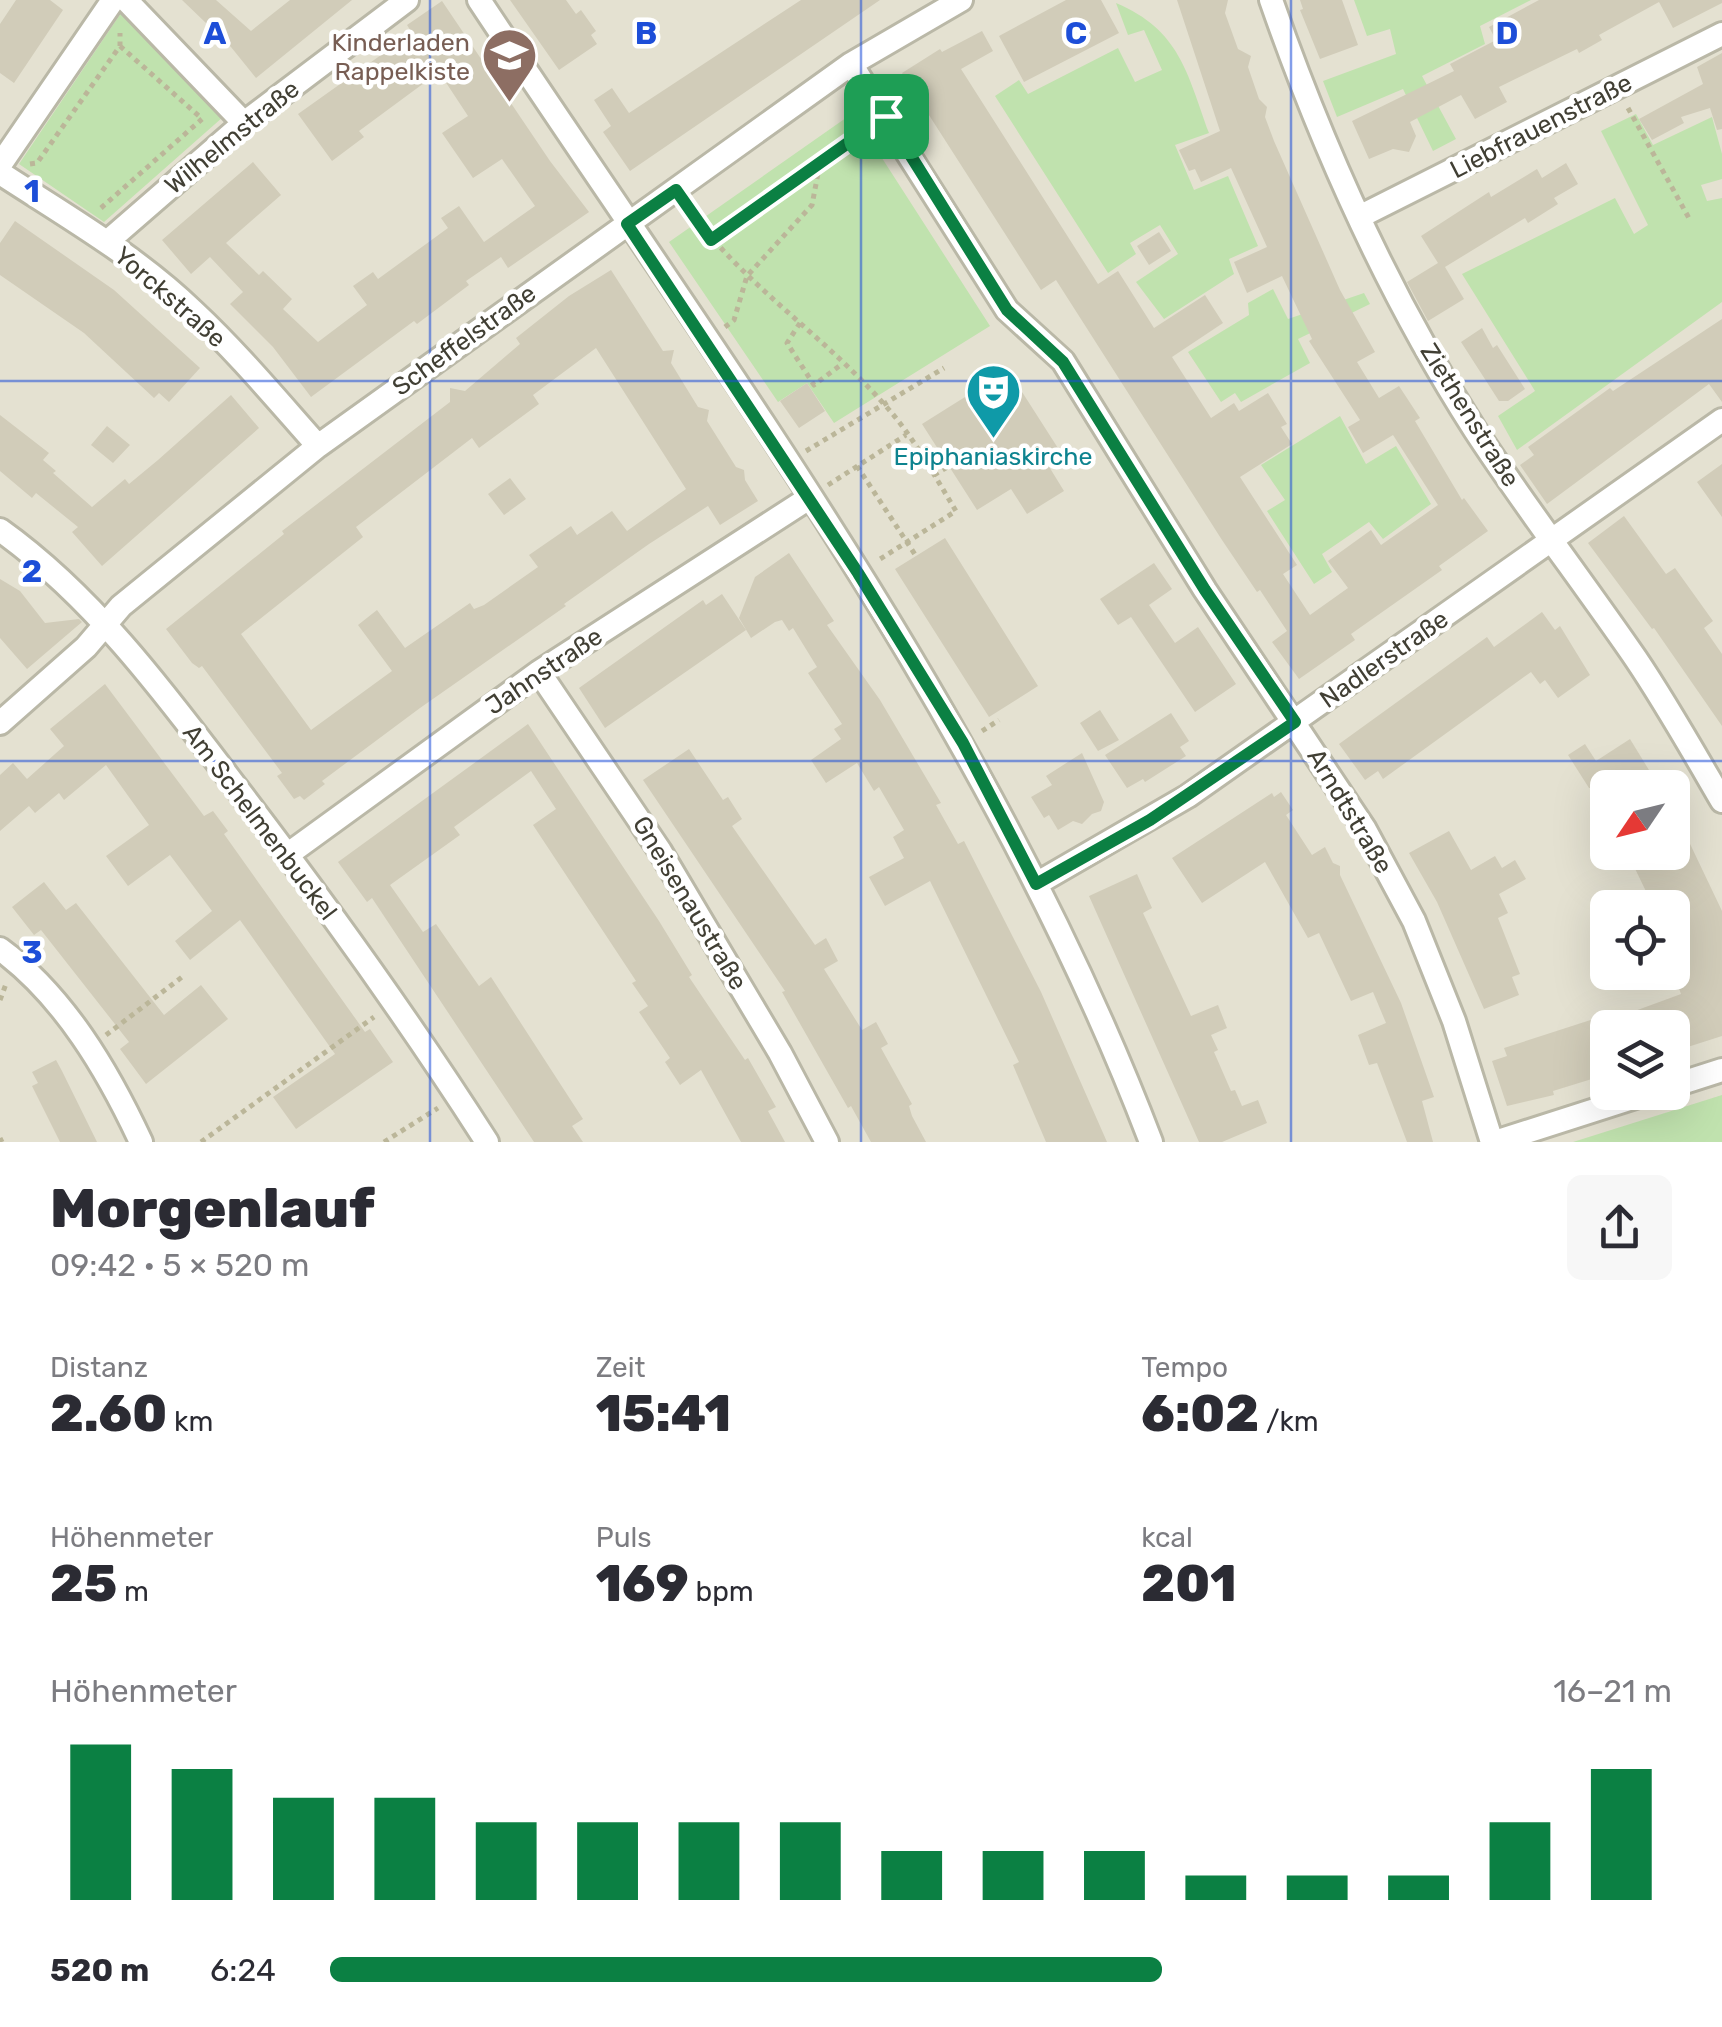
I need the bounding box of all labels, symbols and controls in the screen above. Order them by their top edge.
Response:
text: A [204,14,227,52]
text: B [635,14,657,52]
text: C [1065,14,1087,52]
text: D [1496,14,1518,52]
school or university icon: Kinderladen Rappelkiste [479,26,539,105]
place label: Kinderladen Rappelkiste [331,28,470,86]
street label: Liebfrauenstraße [1445,68,1637,184]
street label: Wilhelmstraße [159,74,305,200]
pin [844,74,929,159]
icon: arrive [859,89,914,144]
text: 1 [24,172,40,210]
street label: Yorckstraße [108,241,232,353]
street label: Scheffelstraße [387,278,541,402]
street label: Ziethenstraße [1414,338,1526,492]
theatre icon: Epiphaniaskirche [963,361,1023,440]
place label: Epiphaniaskirche [893,442,1093,471]
text: 2 [22,552,42,590]
street label: Nadlerstraße [1314,604,1454,714]
street label: Jahnstraße [480,621,608,721]
street label: Am Schelmenbuckel [177,719,343,925]
street label: Arndtstraße [1301,743,1399,879]
north arrow [1590,770,1690,870]
map controls [1590,770,1690,1110]
street label: Gneisenaustraße [627,811,753,995]
button: locate [1590,890,1690,990]
text: 3 [21,933,43,971]
button: layers [1590,1010,1690,1110]
button: share [1567,1175,1672,1280]
text: Morgenlauf [50,1176,375,1241]
text: 09:42 · 5 × 520 m [50,1246,309,1284]
text: Distanz [50,1351,148,1384]
text: Zeit [596,1351,645,1384]
text: Tempo [1141,1351,1228,1384]
text: 2.60 [50,1384,167,1444]
text: 15:41 [596,1384,731,1444]
text: 6:02 [1141,1384,1259,1444]
text: km [167,1405,213,1438]
text: /km [1259,1405,1319,1438]
text: Höhenmeter [50,1521,214,1554]
text: Puls [596,1521,652,1554]
text: kcal [1141,1521,1193,1554]
text: 25 [50,1554,117,1614]
text: 169 [596,1554,689,1614]
text: 201 [1141,1554,1236,1614]
text: m [117,1575,149,1608]
text: bpm [689,1575,754,1608]
text: Höhenmeter [50,1672,237,1710]
text: 16–21 m [1553,1672,1672,1710]
text: 520 m [50,1951,149,1989]
text: 6:24 [210,1951,276,1989]

